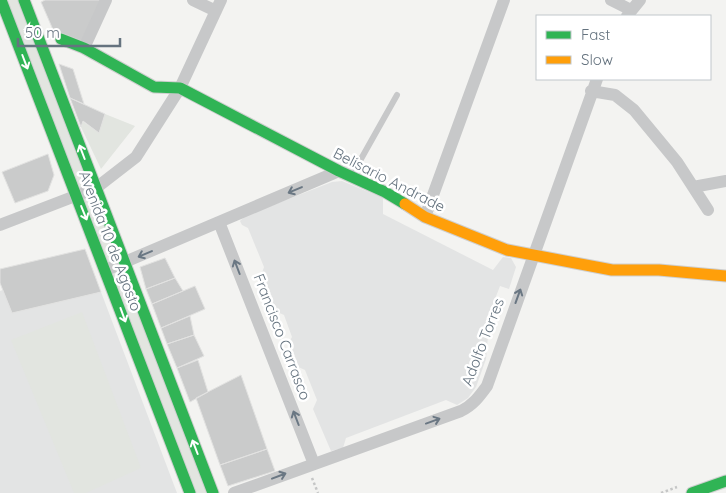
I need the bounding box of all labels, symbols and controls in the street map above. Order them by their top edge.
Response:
scale bar [18,15,120,47]
legend [536,15,711,80]
text: 50 m [25,23,60,42]
text: Fast [581,25,610,44]
text: Slow [581,50,613,69]
one-way arrow [21,54,30,69]
street label: Belisario Andrade [330,143,448,216]
one-way arrow [77,145,86,160]
street label: Avenida 10 de Agosto [75,168,146,314]
one-way arrow [288,186,303,196]
one-way arrow [79,205,89,220]
one-way arrow [138,250,153,259]
one-way arrow [232,260,241,275]
street label: Francisco Carrasco [250,271,315,403]
one-way arrow [514,288,523,304]
street label: Adolfo Torres [457,295,508,388]
one-way arrow [119,307,128,323]
one-way arrow [291,411,300,426]
one-way arrow [424,416,440,425]
one-way arrow [190,440,199,456]
one-way arrow [271,471,287,480]

